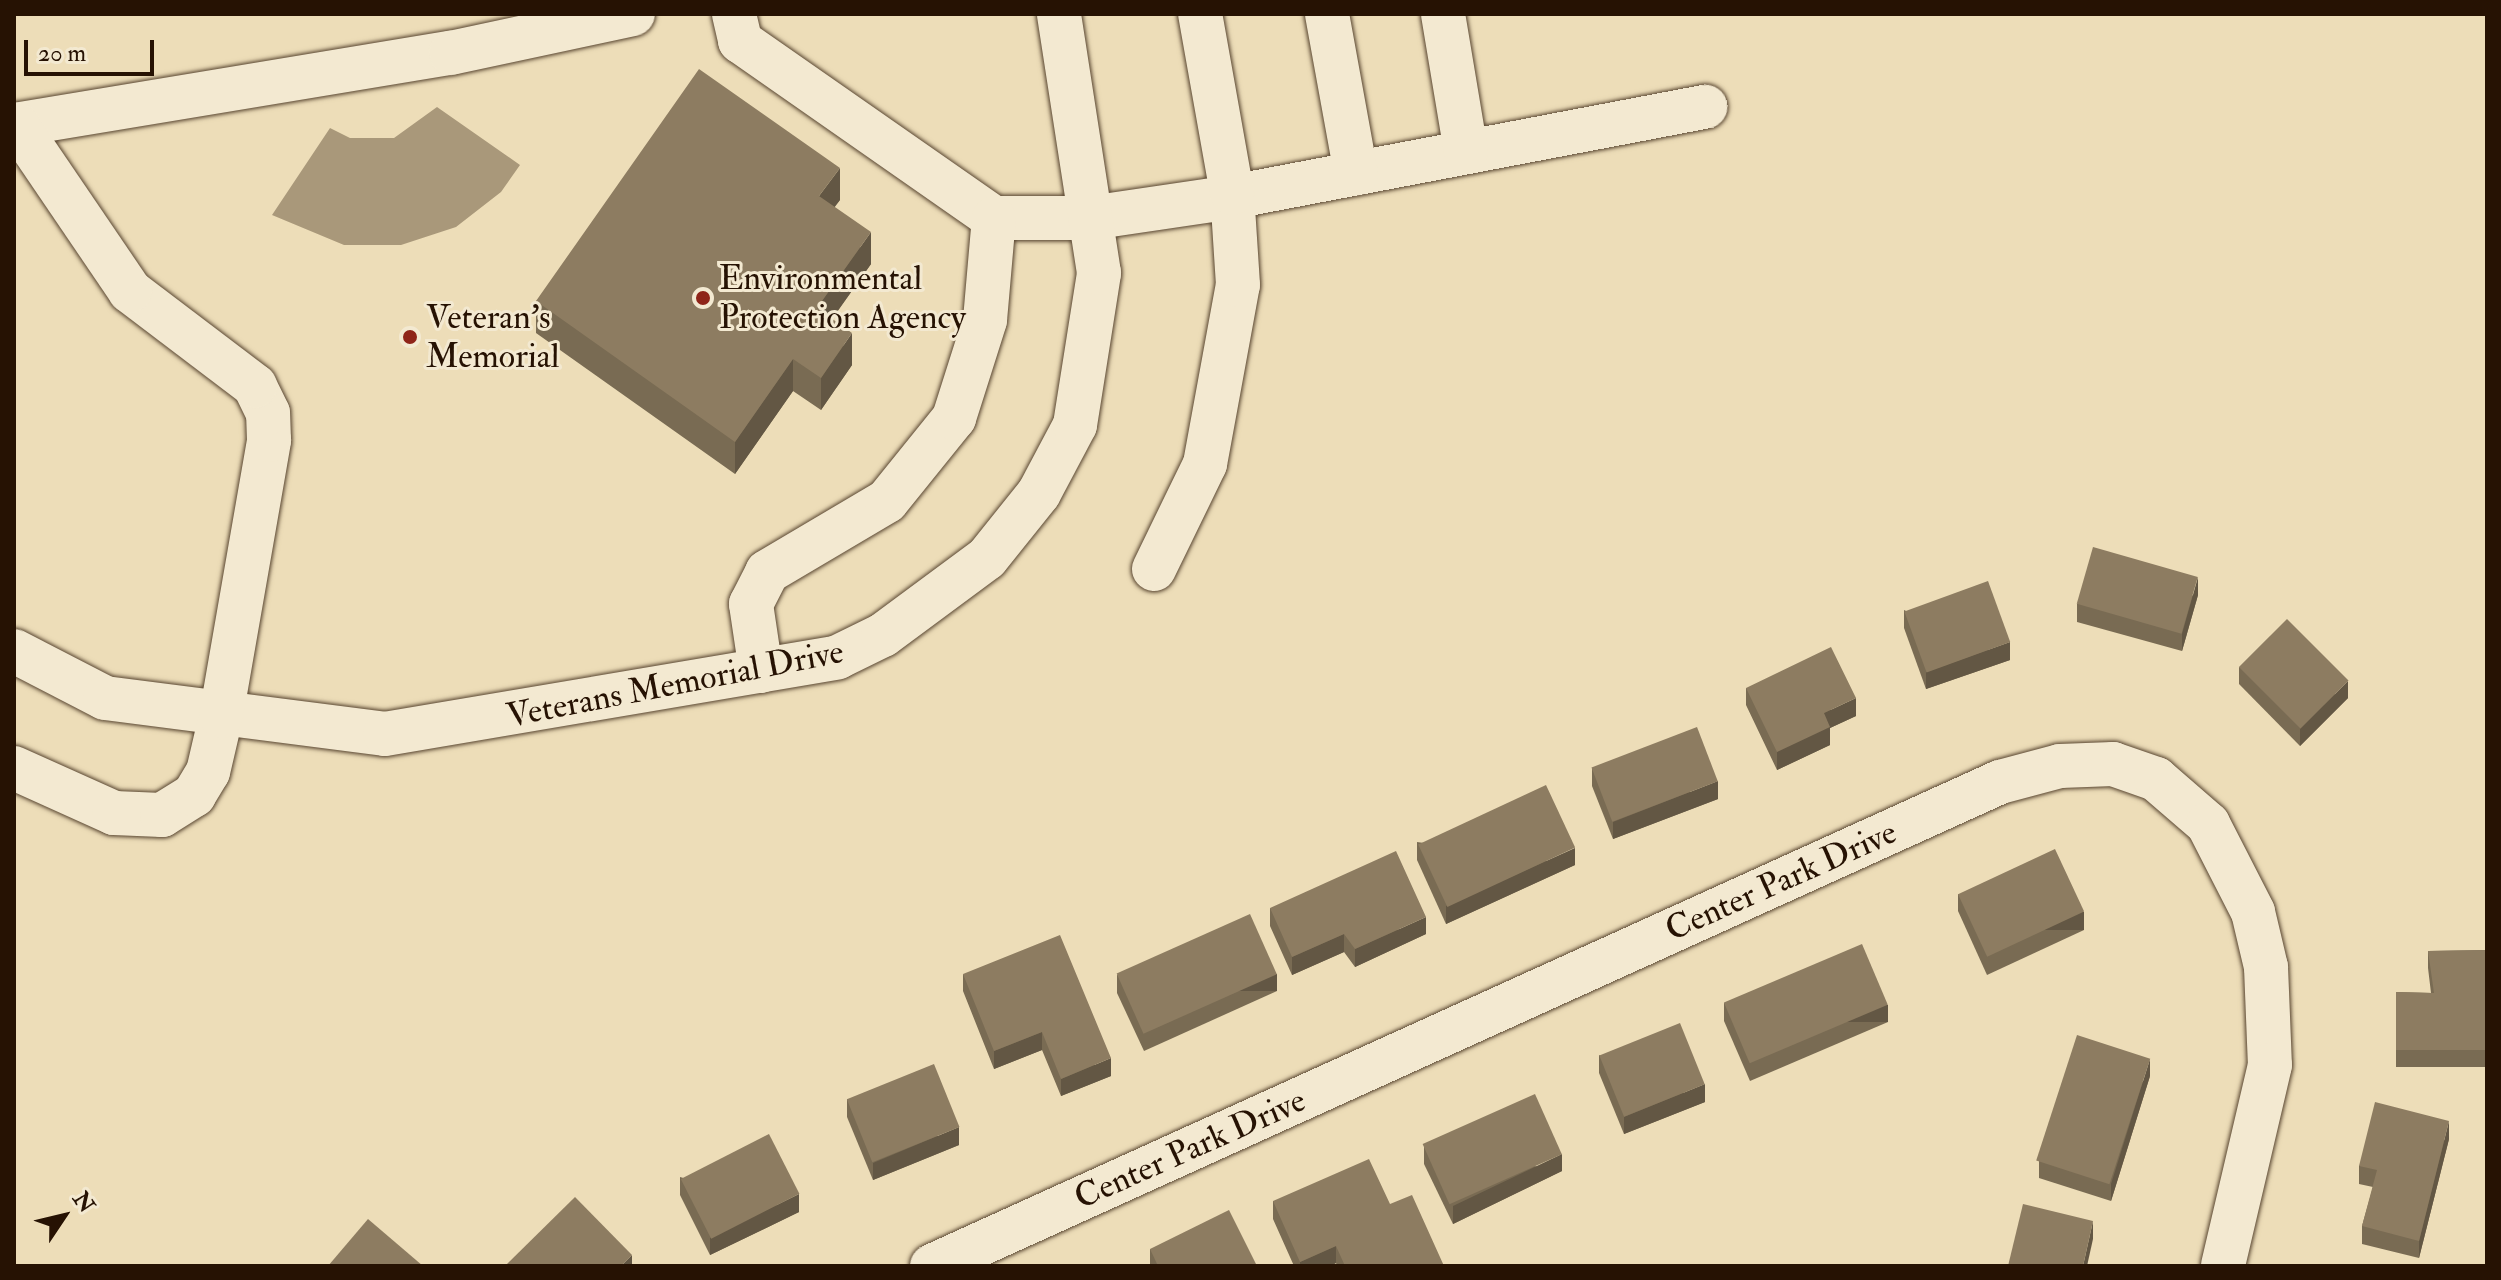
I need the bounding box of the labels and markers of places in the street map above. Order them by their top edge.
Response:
place label: Environmental Protection Agency [719,258,966,338]
marker: Environmental Protection Agency [694,289,712,307]
place label: Veteran’s Memorial [426,297,560,376]
marker: Veteran’s Memorial [401,328,419,346]

